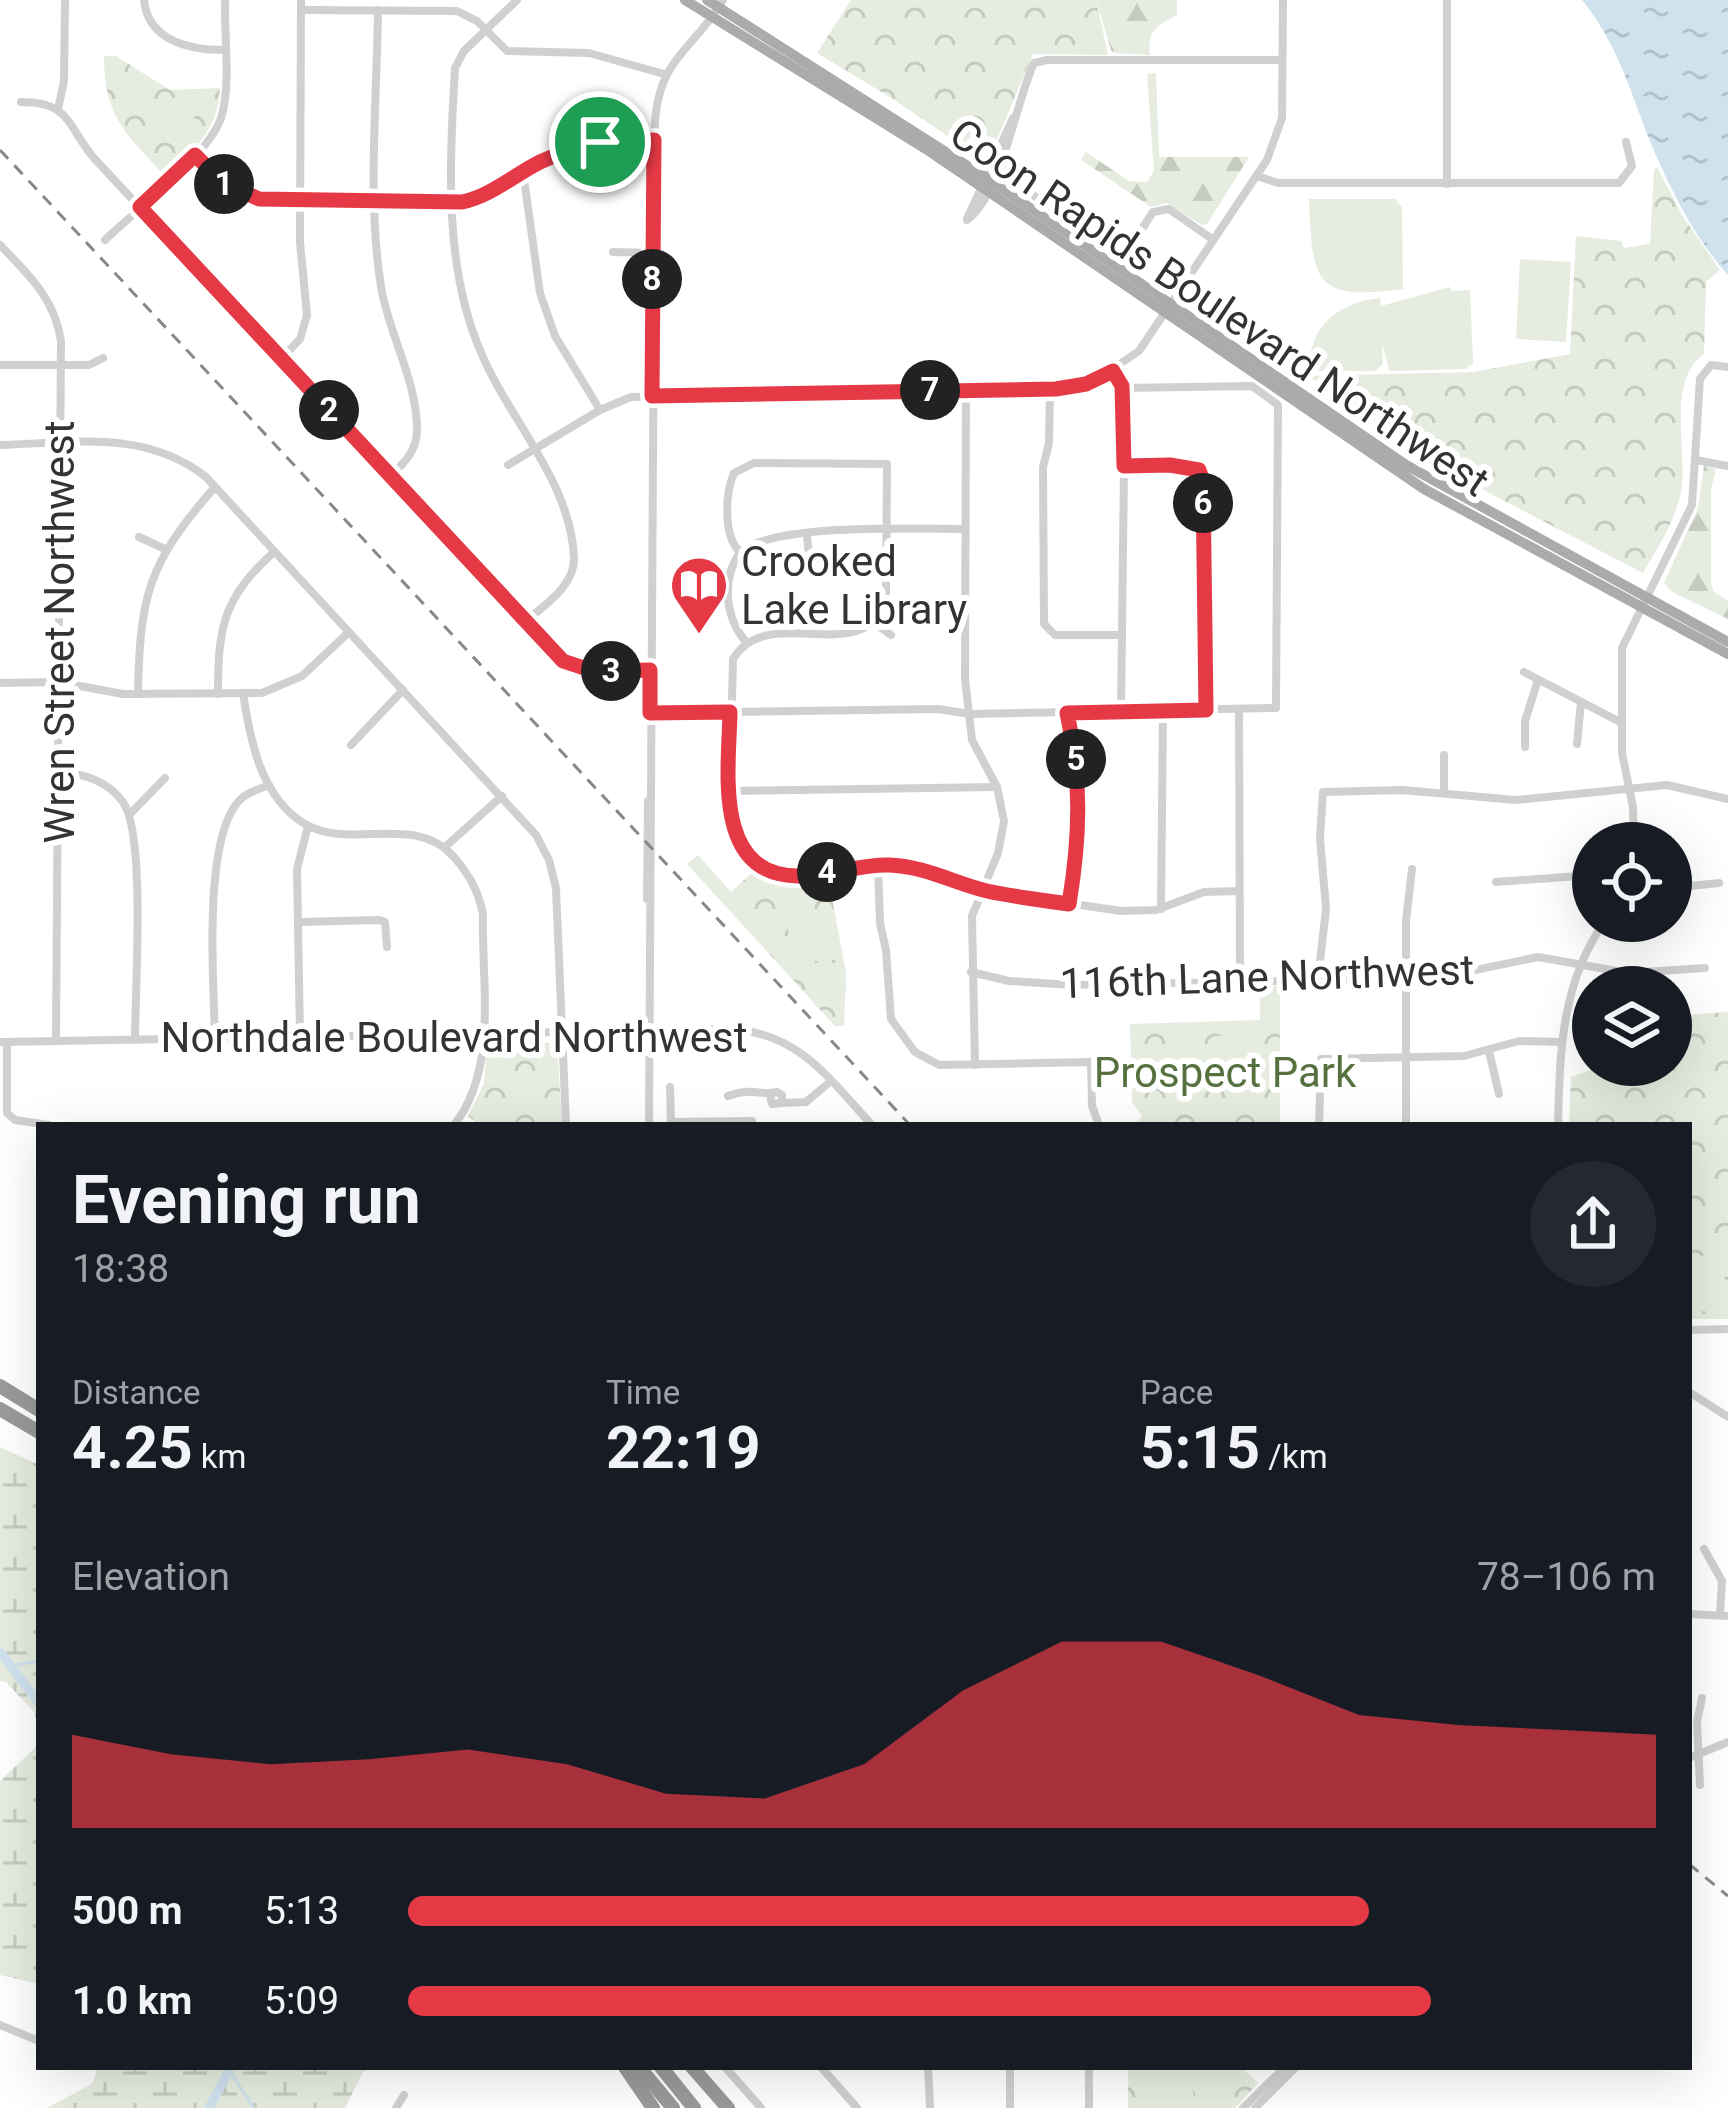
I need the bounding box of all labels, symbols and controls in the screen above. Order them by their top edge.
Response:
pin [549,91,651,193]
icon: arrive [567,109,633,175]
street label: Coon Rapids Boulevard Northwest [941,109,1498,506]
pin: 1 [194,154,254,214]
text: 1 [215,164,233,203]
pin: 8 [622,249,682,309]
text: 8 [643,259,661,298]
pin: 7 [900,360,960,420]
text: 7 [921,370,939,409]
pin: 2 [299,380,359,440]
text: 2 [320,390,338,429]
street label: Wren Street Northwest [35,420,84,844]
pin: 6 [1173,473,1233,533]
text: 6 [1194,483,1212,522]
place label: Crooked Lake Library [741,537,967,634]
library icon: Crooked Lake Library [668,554,730,636]
pin: 3 [581,641,641,701]
text: 3 [602,651,620,690]
pin: 5 [1046,729,1106,789]
text: 5 [1067,739,1085,778]
map controls [1572,822,1692,1086]
button: locate [1572,822,1692,942]
pin: 4 [797,842,857,902]
text: 4 [818,852,836,891]
street label: 116th Lane Northwest [1059,945,1475,1008]
button: layers [1572,966,1692,1086]
street label: Northdale Boulevard Northwest [160,1013,748,1062]
park label: Prospect Park [1094,1048,1357,1097]
button: share [1530,1161,1656,1287]
text: Evening run [72,1162,421,1239]
text: 18:38 [72,1246,169,1292]
text: Distance [72,1373,200,1412]
text: Time [606,1373,680,1412]
text: Pace [1140,1373,1213,1412]
text: 4.25 [72,1412,193,1483]
text: 22:19 [606,1412,761,1483]
text: 5:15 [1140,1412,1260,1483]
text: km [193,1437,247,1476]
text: /km [1260,1437,1328,1476]
text: Elevation [72,1554,230,1600]
text: 78–106 m [1477,1554,1656,1600]
text: 500 m [72,1888,183,1934]
text: 5:13 [264,1888,339,1934]
text: 1.0 km [72,1978,192,2024]
text: 5:09 [264,1978,339,2024]

